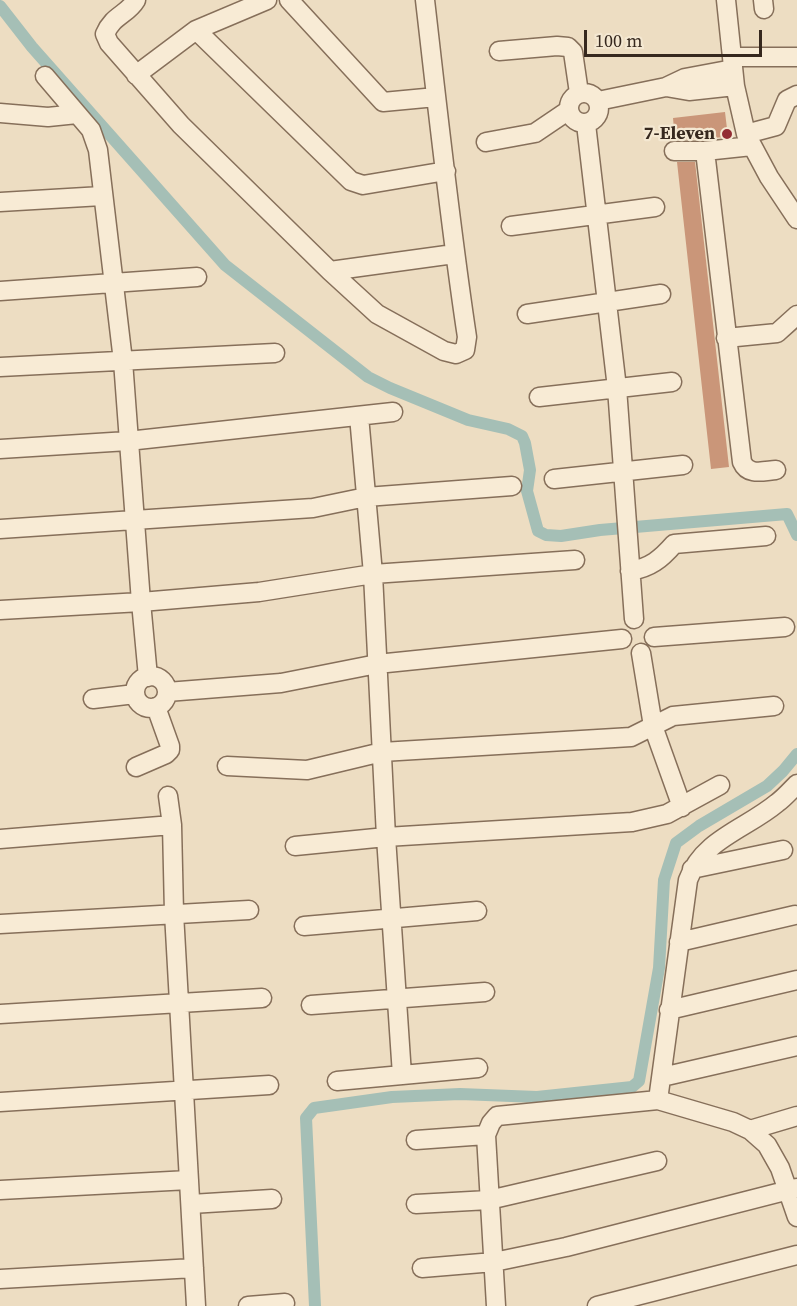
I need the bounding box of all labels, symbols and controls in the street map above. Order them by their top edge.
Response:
scale bar [587,18,766,56]
text: 100 m [595,28,642,53]
place label: 7-Eleven [644,123,715,145]
marker: 7-Eleven [720,127,734,141]

